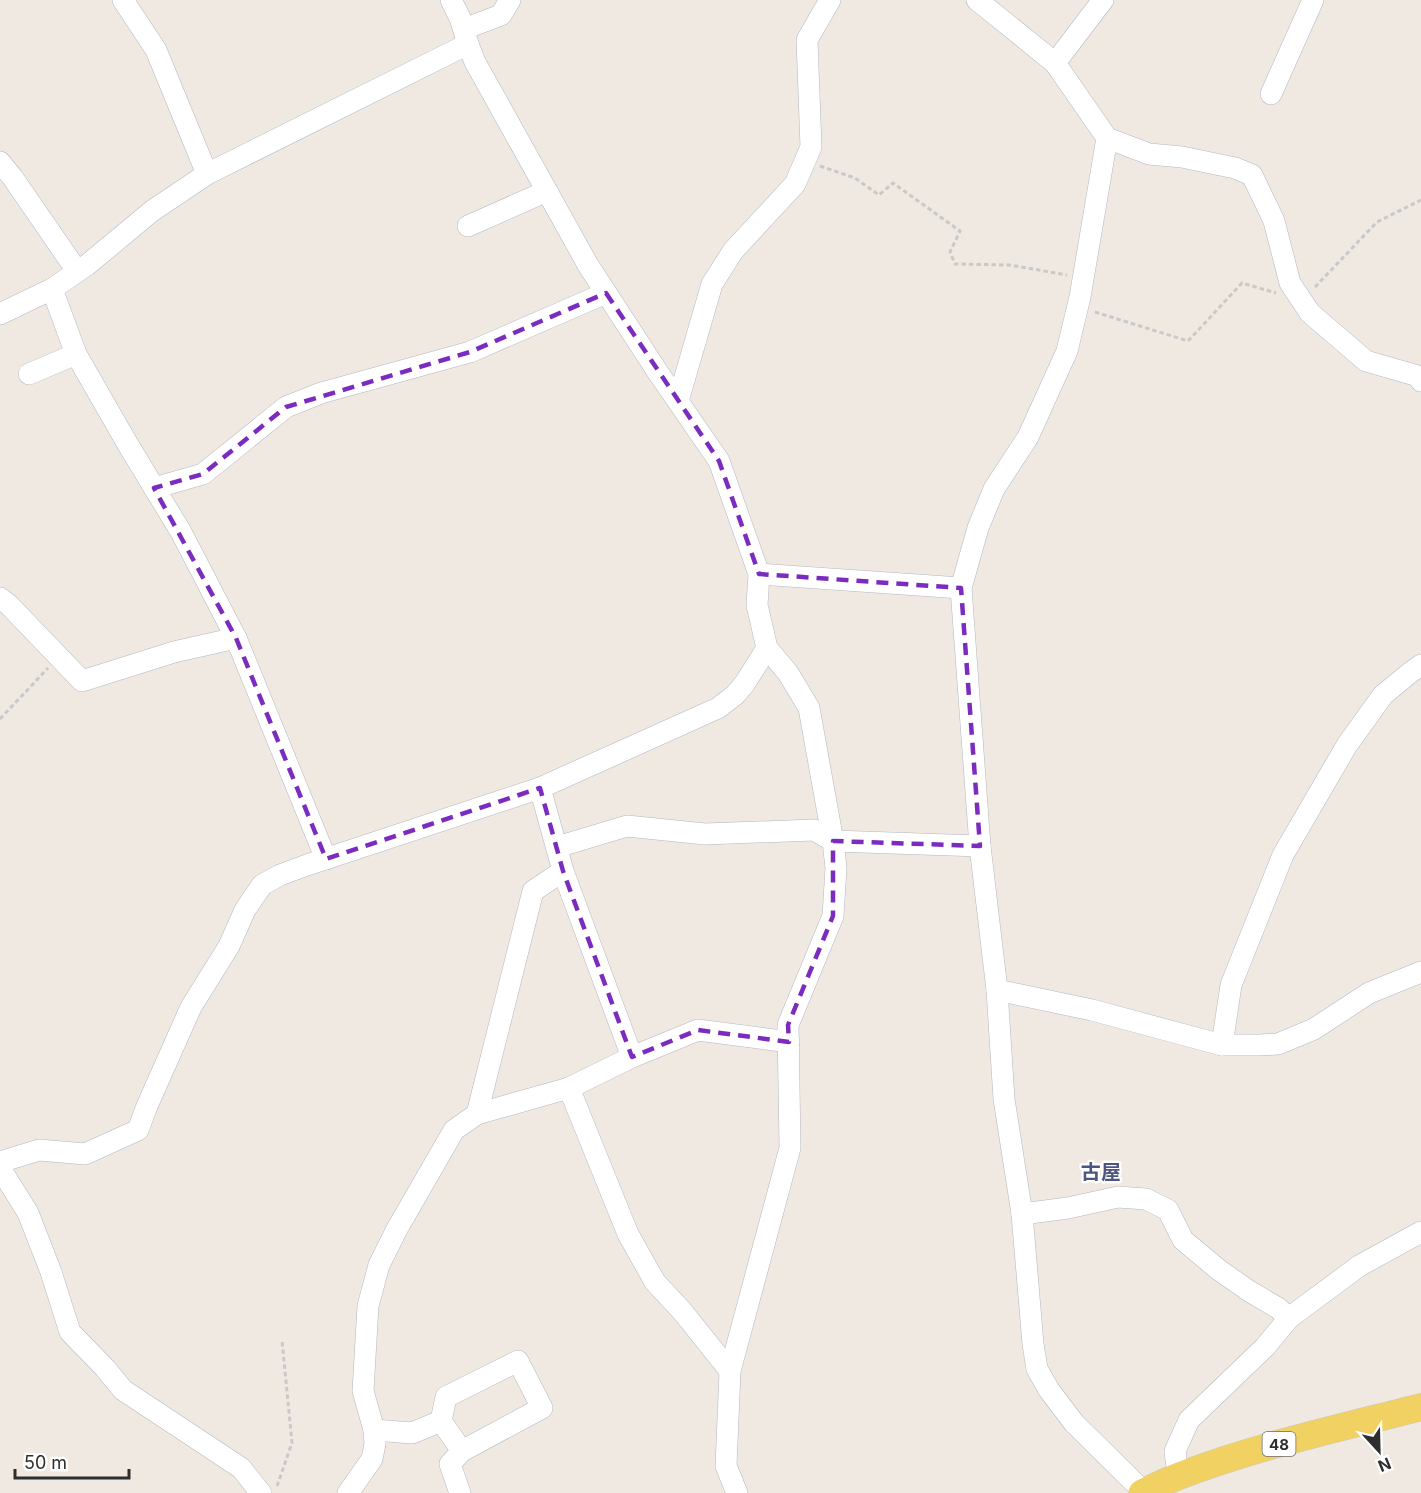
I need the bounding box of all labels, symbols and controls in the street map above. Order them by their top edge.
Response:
district label: 古屋 [1081,1160,1121,1184]
north arrow [1349,1421,1409,1481]
road number: 48 [1262,1432,1296,1456]
scale bar [15,1442,129,1480]
text: 50 m [24,1452,67,1473]
text: N [1375,1453,1394,1476]

